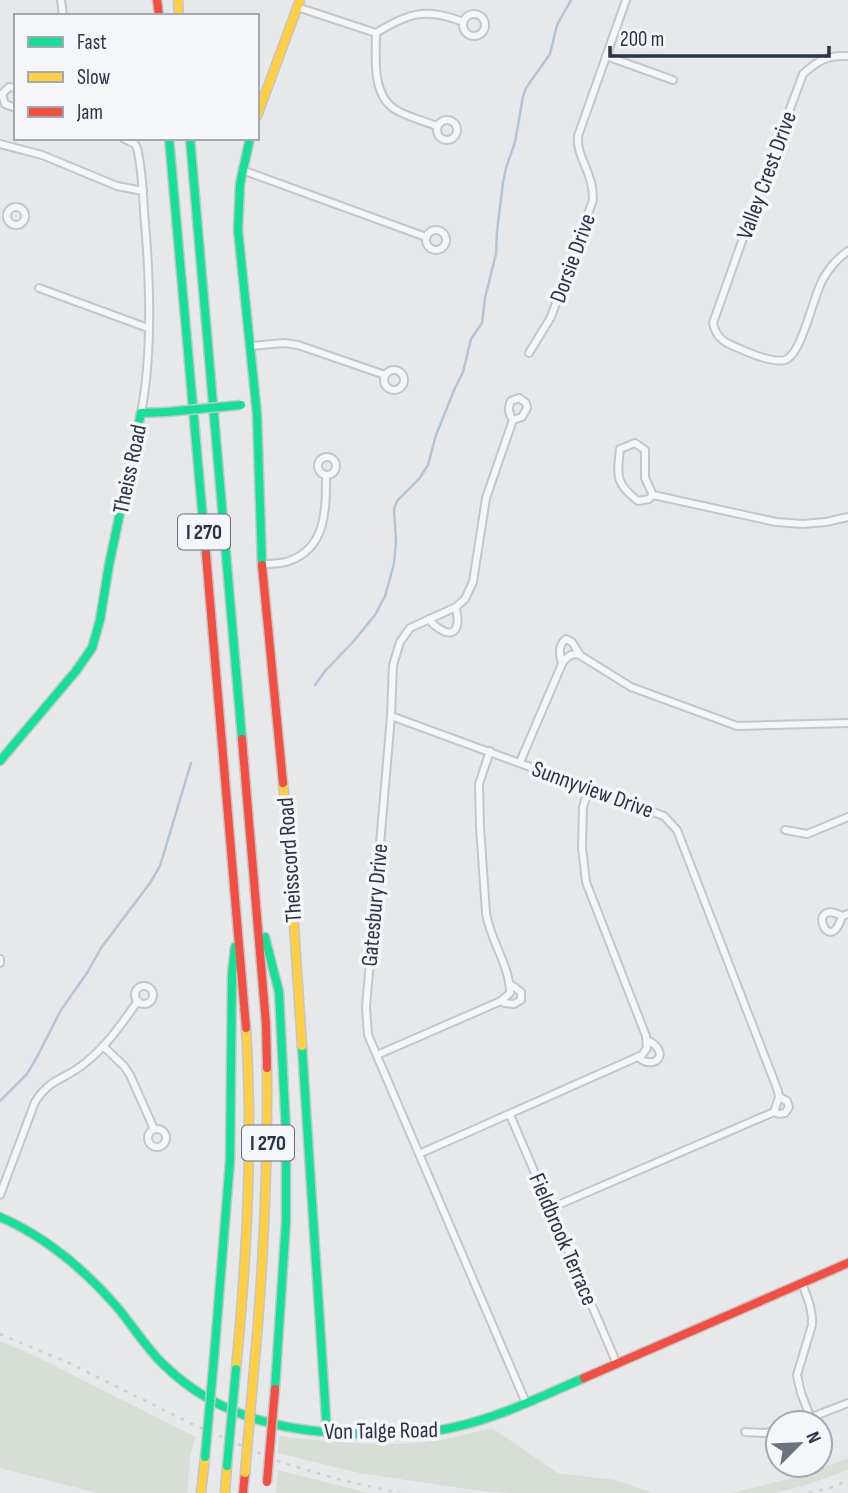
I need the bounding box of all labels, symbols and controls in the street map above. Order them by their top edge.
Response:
legend [14,14,259,140]
scale bar [610,14,829,58]
text: 200 m [620,27,664,52]
text: Fast [77,30,107,55]
text: Slow [77,65,111,90]
text: Jam [76,100,103,125]
street label: Valley Crest Drive [731,107,803,243]
street label: Dorsie Drive [544,210,602,307]
street label: Theiss Road [107,422,153,517]
road number: I 270 [178,514,230,550]
street label: Sunnyview Drive [528,755,657,825]
street label: Theisscord Road [272,796,308,923]
street label: Gatesbury Drive [356,842,394,968]
road number: I 270 [242,1126,294,1160]
street label: Fieldbrook Terrace [523,1169,603,1310]
north arrow [764,1409,834,1479]
street label: Von Talge Road [324,1416,438,1446]
text: N [801,1428,826,1447]

